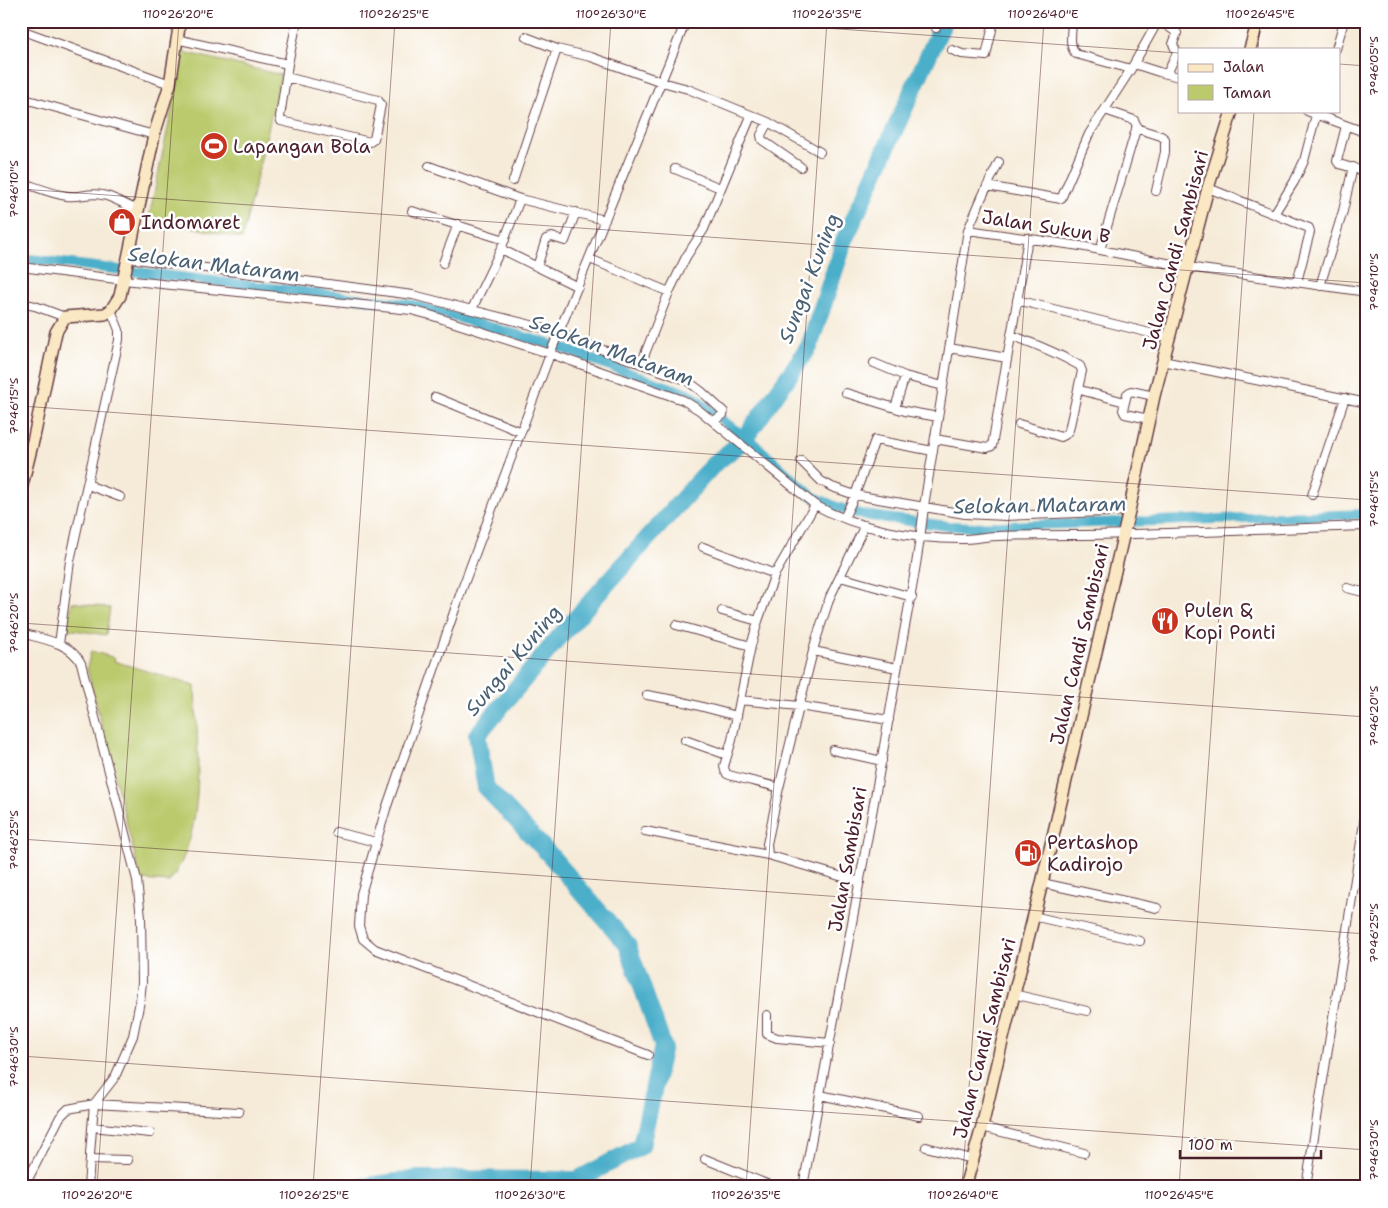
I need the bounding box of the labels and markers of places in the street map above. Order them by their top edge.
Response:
sports icon: Lapangan Bola [199,131,229,161]
place label: Lapangan Bola [233,134,371,159]
shop icon: Indomaret [107,207,137,237]
place label: Indomaret [141,210,241,235]
place label: Pulen & Kopi Ponti [1184,598,1276,645]
restaurant icon: Pulen & Kopi Ponti [1150,606,1180,636]
place label: Pertashop Kadirojo [1047,830,1139,877]
fuel station icon: Pertashop Kadirojo [1013,838,1043,868]

